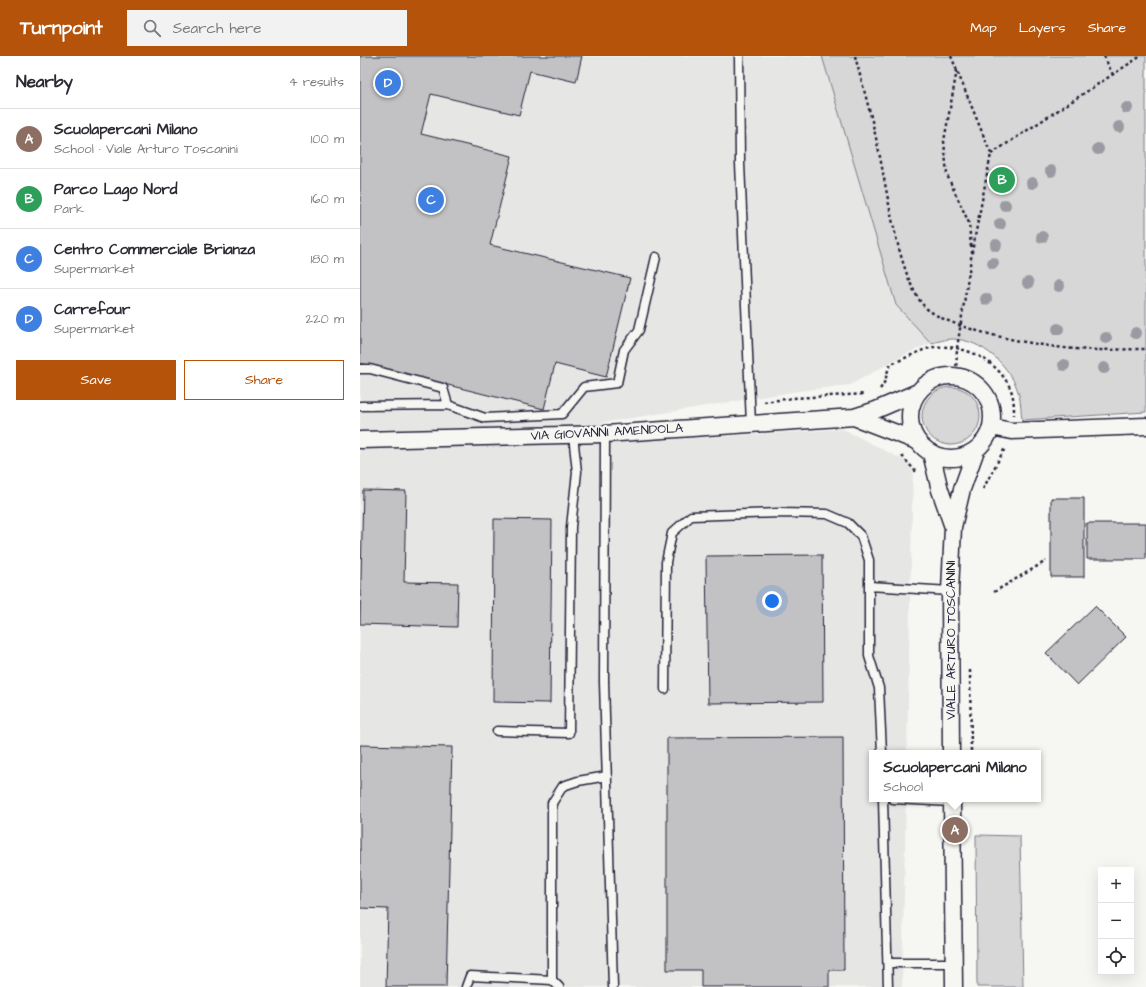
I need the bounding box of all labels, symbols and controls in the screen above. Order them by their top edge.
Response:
search box [127,10,407,46]
text: Turnpoint [20,15,103,42]
icon: search [141,17,163,39]
text: Search here [173,18,261,39]
text: Map [970,18,997,38]
text: Layers [1019,18,1066,38]
text: Share [1088,18,1126,38]
pin: D [375,68,401,98]
text: Nearby [16,70,73,94]
text: 4 results [289,73,344,91]
text: Scuolapercani Milano [54,119,197,140]
text: A [25,130,33,148]
text: 100 m [311,130,344,148]
text: School · Viale Arturo Toscanini [54,140,238,158]
pin: B [989,165,1015,195]
text: Parco Lago Nord [54,179,177,200]
pin: C [418,185,444,215]
text: B [24,190,34,208]
text: 160 m [311,190,344,208]
text: Park [54,200,84,218]
text: Centro Commerciale Brianza [54,239,255,260]
text: C [24,250,34,268]
text: 180 m [310,250,344,268]
text: Supermarket [54,260,135,278]
text: Carrefour [54,299,130,320]
text: D [25,310,33,328]
text: 220 m [306,310,344,328]
text: Supermarket [54,320,135,338]
button: Save [16,360,176,400]
button: Share [184,360,344,400]
street label: VIA GIOVANNI AMENDOLA [530,419,684,445]
street label: VIALE ARTURO TOSCANINI [942,560,960,720]
your location [762,591,782,611]
popup [869,750,1041,802]
text: Scuolapercani Milano [883,757,1027,778]
text: School [883,778,923,796]
pin: A [942,815,968,845]
map controls [1098,867,1134,975]
button: + [1098,867,1134,903]
button: − [1098,903,1134,939]
button: locate [1098,939,1134,975]

